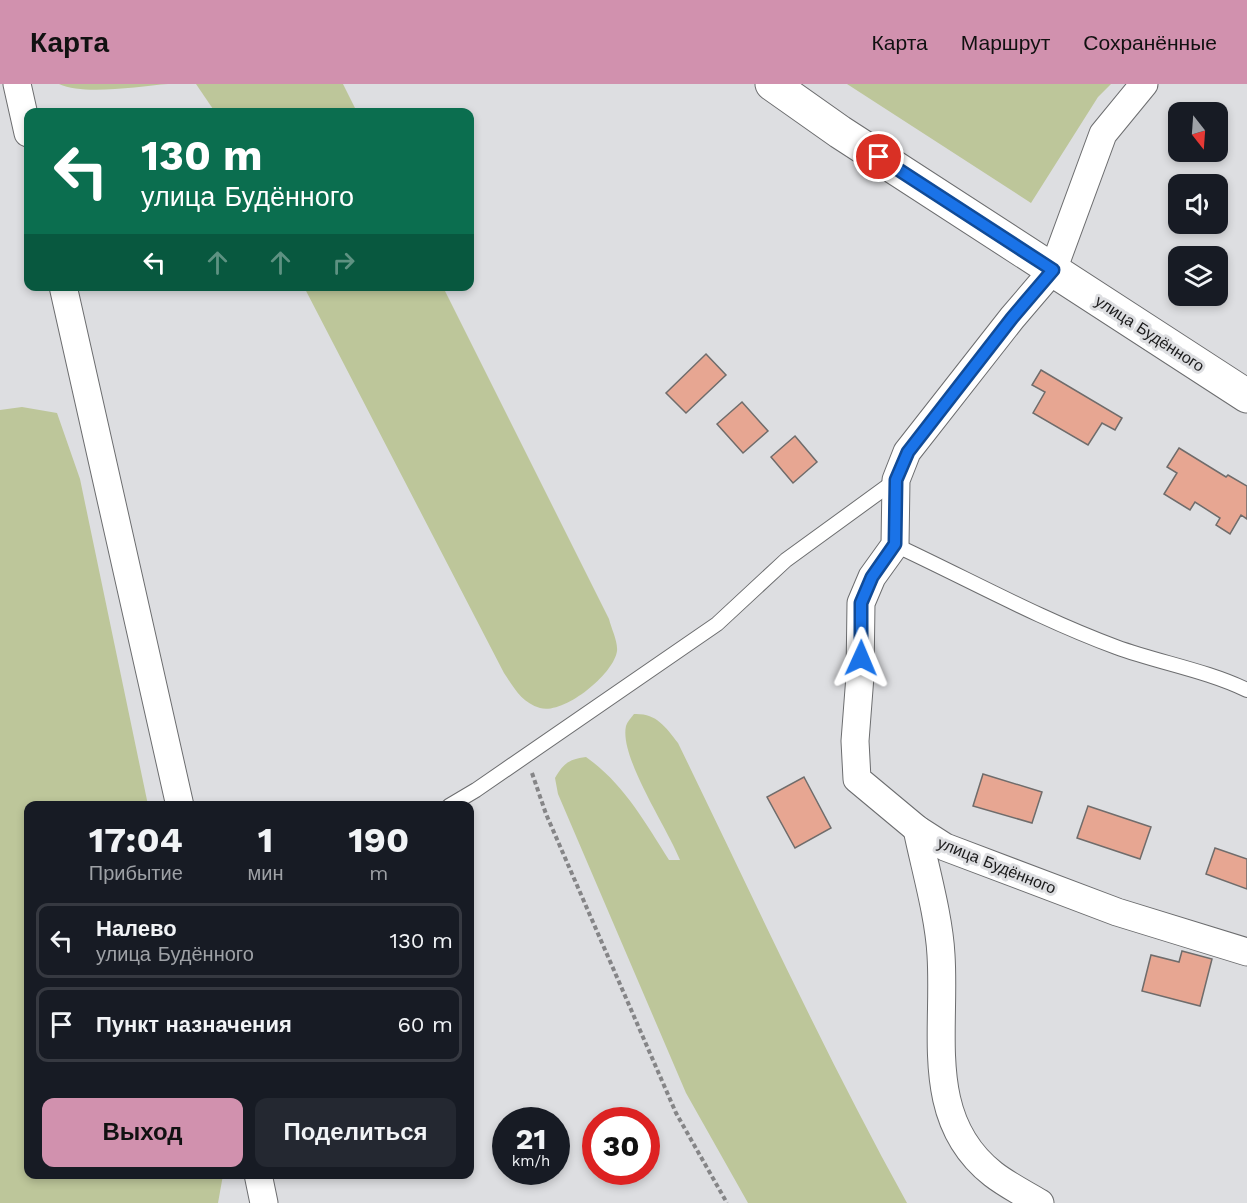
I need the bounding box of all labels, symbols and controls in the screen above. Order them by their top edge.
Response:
text: Карта [30,26,109,59]
text: Карта [872,30,928,55]
text: Маршрут [961,30,1050,55]
text: Сохранённые [1083,30,1217,55]
north arrow [1168,102,1228,162]
map controls [1168,102,1228,306]
text: 130 m [141,131,263,180]
pin [853,131,904,182]
icon: left [42,132,120,210]
icon: arrive [862,140,895,173]
button: sound [1168,174,1228,234]
text: улица Будённого [141,181,354,213]
icon: left [138,246,171,279]
icon: ahead [201,246,234,279]
icon: ahead [264,246,297,279]
icon: right [327,246,360,279]
button: layers [1168,246,1228,306]
street label: улица Будённого [1092,291,1208,376]
position arrow [829,626,893,690]
text: 17:04 [89,819,183,861]
text: 1 [258,819,273,861]
text: 190 [348,819,409,861]
street label: улица Будённого [935,833,1059,898]
text: Прибытие [89,861,183,885]
text: мин [248,861,284,885]
text: m [369,861,388,885]
text: Налево [96,916,177,941]
icon: left [45,924,78,957]
text: 130 m [389,928,453,953]
text: улица Будённого [96,942,254,966]
icon: arrive [45,1008,78,1041]
text: Пункт назначения [96,1012,292,1037]
text: 60 m [397,1012,453,1037]
button: Выход [42,1098,243,1167]
button: Поделиться [255,1098,456,1167]
speed limit sign: 30 [582,1107,660,1185]
text: 21 [516,1121,546,1156]
text: km/h [512,1152,550,1170]

